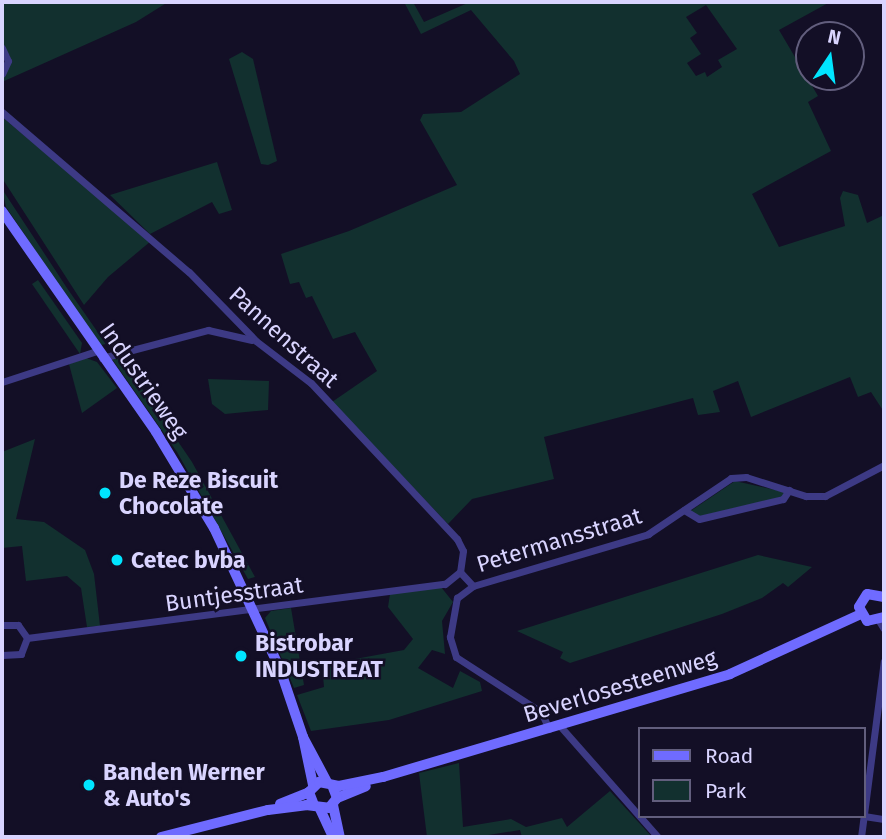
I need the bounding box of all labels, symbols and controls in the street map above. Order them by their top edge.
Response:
north arrow [795,21,865,91]
text: N [826,24,843,50]
street label: Pannenstraat [224,281,344,393]
street label: Industrieweg [94,318,194,444]
place label: De Reze Biscuit Chocolate [119,466,278,520]
marker: De Reze Biscuit Chocolate [97,485,113,501]
street label: Petermansstraat [473,502,645,578]
place label: Cetec bvba [131,546,246,574]
marker: Cetec bvba [109,552,125,568]
street label: Buntjesstraat [163,571,305,617]
place label: Bistrobar INDUSTREAT [255,629,383,683]
street label: Beverlosesteenweg [520,643,720,729]
marker: Bistrobar INDUSTREAT [233,648,249,664]
legend [638,727,865,818]
text: Road [705,743,753,769]
place label: Banden Werner & Auto's [103,758,265,812]
marker: Banden Werner & Auto's [81,777,97,793]
text: Park [705,778,746,804]

